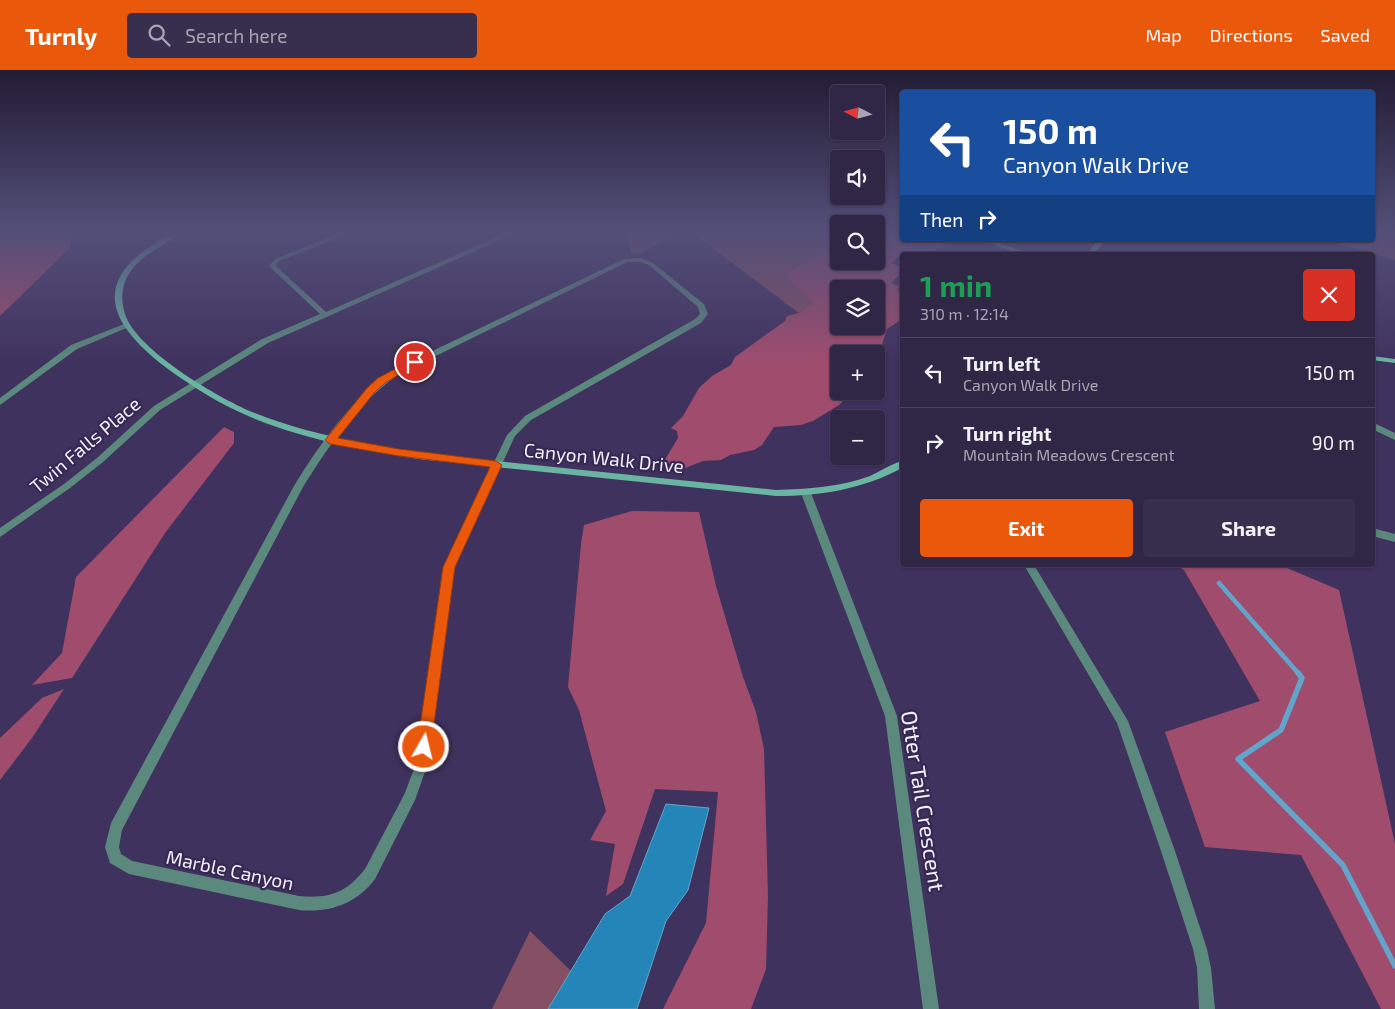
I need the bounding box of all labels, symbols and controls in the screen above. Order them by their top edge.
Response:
search box [127,13,477,58]
text: Turnly [25,21,97,50]
icon: search [145,21,173,49]
text: Search here [185,24,287,47]
text: Map [1145,24,1182,46]
text: Directions [1210,24,1293,46]
text: Saved [1321,24,1370,46]
north arrow [830,85,885,140]
map controls [830,85,885,465]
text: 150 m [1003,109,1098,151]
icon: left [920,110,985,175]
button: sound [830,150,885,205]
text: Canyon Walk Drive [1003,151,1189,177]
icon: right [973,205,1001,233]
text: Then [920,208,963,231]
button: search [830,215,885,270]
text: 1 min [920,267,992,303]
button: close [1303,269,1355,321]
button: layers [830,280,885,335]
text: 310 m · 12:14 [920,304,1009,323]
pin [394,341,436,383]
button: + [830,345,885,400]
icon: arrive [401,348,429,376]
text: Turn left [963,352,1040,375]
icon: left [920,359,948,387]
text: 150 m [1305,361,1355,384]
text: Canyon Walk Drive [963,375,1098,394]
street label: Twin Falls Place [25,392,145,498]
button: − [830,410,885,465]
text: Turn right [963,422,1051,445]
icon: right [920,429,948,457]
text: 90 m [1312,431,1355,454]
street label: Canyon Walk Drive [523,438,685,477]
text: Mountain Meadows Crescent [963,445,1174,464]
button: Exit [920,499,1133,557]
button: Share [1143,499,1355,557]
street label: Otter Tail Crescent [897,709,951,893]
position arrow [397,720,449,772]
street label: Marble Canyon [164,845,296,894]

